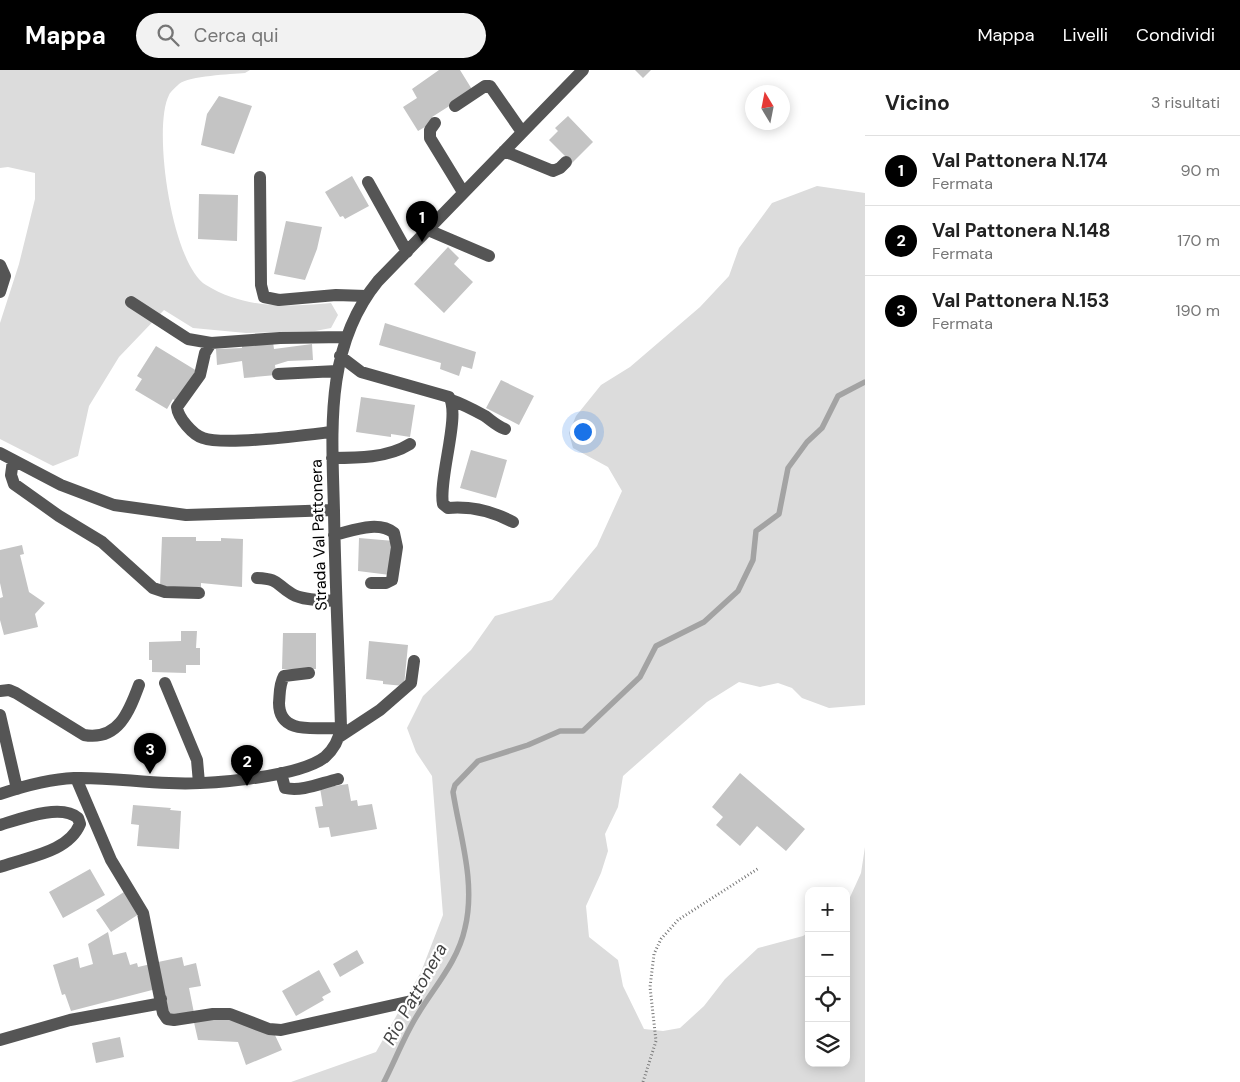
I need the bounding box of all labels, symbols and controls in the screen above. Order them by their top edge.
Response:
search box [136,13,486,58]
text: Mappa [25,20,106,51]
icon: search [154,21,182,49]
text: Cerca qui [194,23,279,48]
text: Mappa [977,23,1035,47]
text: Livelli [1063,23,1108,47]
text: Condividi [1136,23,1215,47]
north arrow [745,85,790,130]
text: Vicino [885,89,950,117]
text: 3 risultati [1151,92,1220,113]
text: Val Pattonera N.174 [932,148,1108,173]
text: 1 [898,160,904,181]
text: 90 m [1180,160,1220,181]
text: Fermata [932,173,993,194]
pin: 1 [406,201,438,242]
text: Val Pattonera N.148 [932,218,1111,243]
text: 2 [896,230,906,251]
text: 170 m [1177,230,1220,251]
text: Fermata [932,243,993,264]
text: Val Pattonera N.153 [932,288,1109,313]
text: 3 [896,300,906,321]
text: 190 m [1176,300,1220,321]
text: Fermata [932,313,993,334]
your location [570,419,596,445]
street label: Strada Val Pattonera [305,459,332,611]
pin: 3 [134,733,166,774]
pin: 2 [231,745,263,786]
map controls [805,887,850,1067]
button: + [805,887,850,932]
button: − [805,932,850,977]
water label: Rio Pattonera [377,939,453,1049]
button: locate [805,977,850,1022]
button: layers [805,1022,850,1067]

